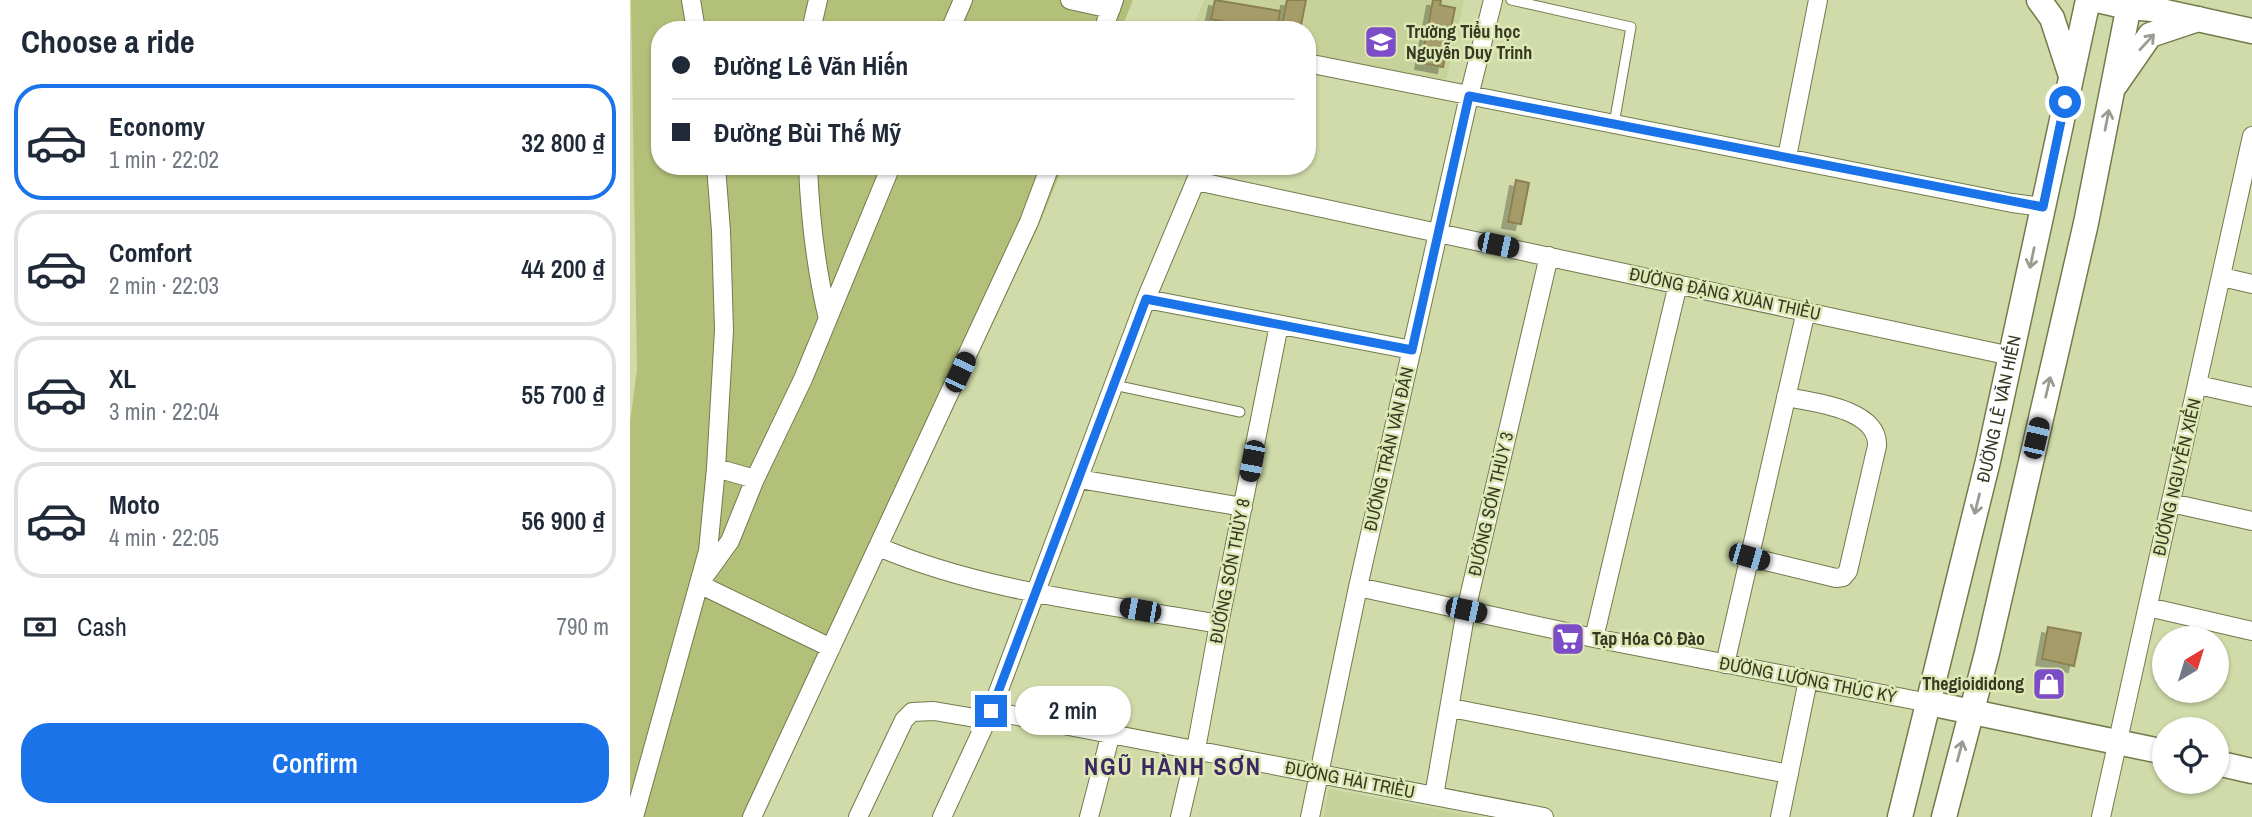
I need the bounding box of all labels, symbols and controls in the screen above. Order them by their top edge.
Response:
place label: Trường Tiểu học Nguyễn Duy Trinh [1406,19,1532,65]
text: Choose a ride [21,20,195,63]
school or university icon: Trường Tiểu học Nguyễn Duy Trinh [1362,23,1400,61]
one-way arrow [2139,34,2156,51]
text: Đường Lê Văn Hiến [714,48,908,83]
route start [2049,86,2081,118]
text: Economy [109,109,205,144]
one-way arrow [2101,109,2114,132]
icon: car [25,111,88,174]
text: Đường Bùi Thế Mỹ [714,115,901,150]
text: 32 800 ₫ [521,125,605,160]
text: 1 min · 22:02 [109,144,219,175]
car [1476,230,1521,260]
text: Comfort [109,235,192,270]
icon: car [25,237,88,300]
one-way arrow [2025,246,2039,269]
text: 44 200 ₫ [521,251,605,286]
street label: ĐƯỜNG ĐẶNG XUÂN THIỀU [1627,261,1823,326]
text: 2 min · 22:03 [109,270,219,301]
street label: ĐƯỜNG LÊ VĂN HIẾN [1970,333,2027,485]
car [942,349,979,395]
text: XL [109,361,136,396]
icon: car [25,363,88,426]
street label: ĐƯỜNG TRẦN VĂN ĐÁN [1357,364,1420,533]
one-way arrow [2042,376,2055,399]
text: 55 700 ₫ [521,377,605,412]
text: 3 min · 22:04 [109,396,219,427]
street label: ĐƯỜNG NGUYỄN XIỂN [2146,396,2207,558]
car [2022,415,2051,461]
street label: ĐƯỜNG SƠN THỦY 3 [1462,429,1519,578]
car [1238,438,1267,484]
text: Moto [109,487,160,522]
icon: car [25,489,88,552]
one-way arrow [1970,492,1983,515]
street label: ĐƯỜNG SƠN THỦY 8 [1203,496,1256,646]
text: 56 900 ₫ [521,503,605,538]
text: 4 min · 22:05 [109,522,219,553]
car [1726,541,1773,573]
car [1444,595,1489,625]
car [1118,596,1163,624]
icon: cash [21,608,59,646]
text: Cash [77,609,127,644]
text: 790 m [557,611,609,642]
supermarket icon: Tạp Hóa Cô Đào [1549,620,1587,658]
place label: Tạp Hóa Cô Đào [1592,626,1705,651]
north arrow [2152,626,2230,704]
map controls [2152,626,2229,794]
street label: ĐƯỜNG LƯƠNG THÚC KỲ [1717,650,1899,709]
shop icon: Thegioididong [2030,665,2068,703]
place label: Thegioididong [1922,671,2024,696]
callout: 2 min [1016,686,1131,736]
route end [975,695,1007,727]
text: 2 min [1049,695,1097,726]
button: locate [2152,717,2229,794]
button: Confirm [21,723,609,803]
one-way arrow [1954,740,1967,762]
district label: NGŨ HÀNH SƠN [1084,750,1262,782]
street label: ĐƯỜNG HẢI TRIỀU [1283,755,1417,804]

